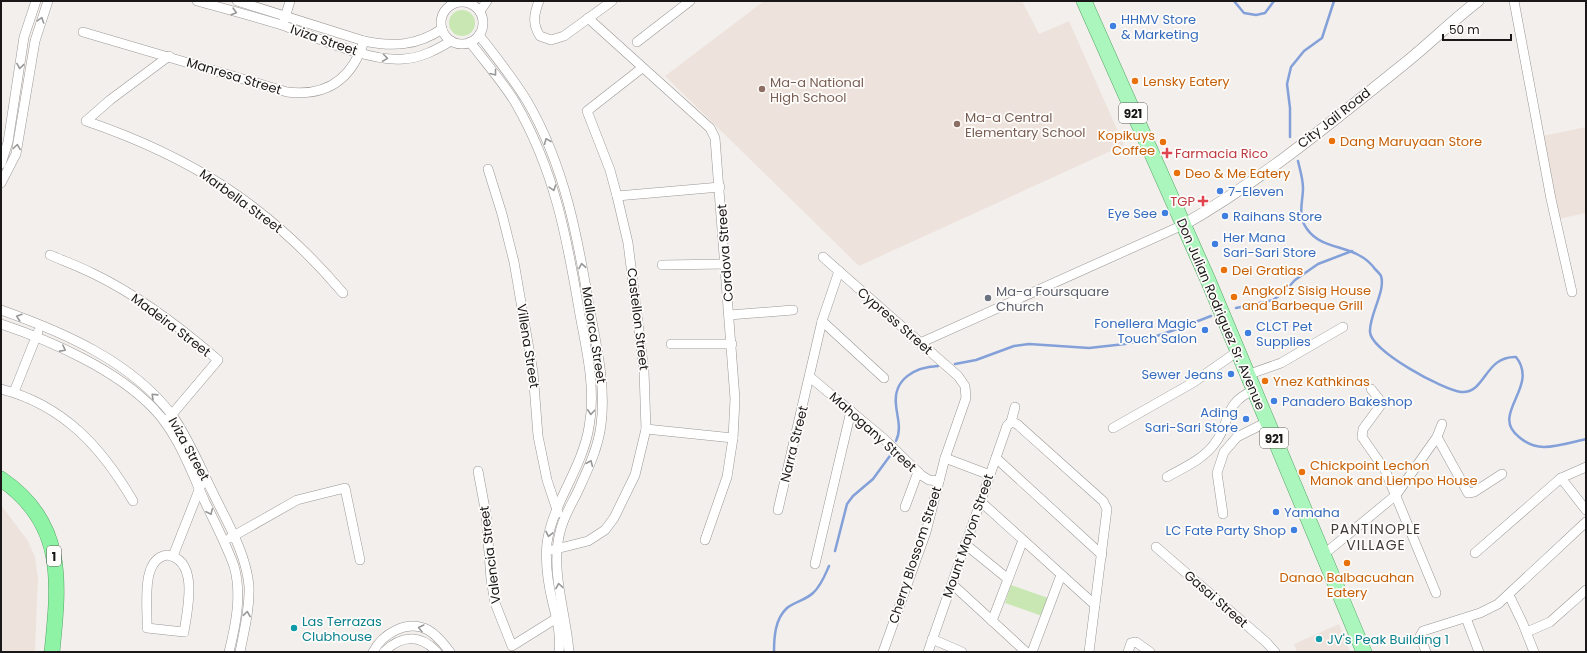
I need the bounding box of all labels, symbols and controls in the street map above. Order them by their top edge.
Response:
one-way arrow [231,7,238,16]
place label: HHMV Store & Marketing [1121,10,1199,44]
scale bar [1443,16,1511,42]
one-way arrow [36,17,45,24]
street label: Iviza Street [288,20,360,60]
marker: HHMV Store & Marketing [1108,21,1118,31]
text: 50 m [1449,21,1480,38]
street label: Manresa Street [184,53,284,100]
one-way arrow [382,53,388,62]
one-way arrow [16,63,25,69]
one-way arrow [489,68,496,75]
place label: Lensky Eatery [1143,72,1230,91]
place label: Ma-a National High School [770,73,864,107]
marker: Lensky Eatery [1130,76,1140,86]
street label: City Jail Road [1293,83,1375,153]
marker: Ma-a National High School [757,84,767,94]
road number: 921 [1119,103,1147,123]
place label: Ma-a Central Elementary School [965,108,1086,142]
marker: Ma-a Central Elementary School [952,119,962,129]
place label: Kopikuys Coffee [1098,126,1155,160]
place label: Dang Maruyaan Store [1340,132,1482,151]
marker: Dang Maruyaan Store [1327,136,1337,146]
marker: Kopikuys Coffee [1158,137,1168,147]
one-way arrow [544,138,552,146]
one-way arrow [12,144,21,151]
place label: Farmacia Rico [1175,144,1268,163]
marker: Farmacia Rico [1162,148,1172,158]
street label: Marbella Street [196,164,287,238]
place label: Deo & Me Eatery [1185,164,1291,183]
marker: Deo & Me Eatery [1172,168,1182,178]
place label: 7-Eleven [1228,182,1284,201]
one-way arrow [549,184,557,191]
marker: 7-Eleven [1215,186,1225,196]
place label: TGP [1170,192,1195,211]
marker: TGP [1198,196,1208,206]
street label: Cordova Street [712,203,738,303]
place label: Eye See [1108,204,1157,223]
place label: Raihans Store [1233,207,1322,226]
marker: Eye See [1160,208,1170,218]
marker: Raihans Store [1220,211,1230,221]
street label: Don Julian Rodriguez Sr. Avenue [1172,215,1270,413]
place label: Her Mana Sari-Sari Store [1223,228,1316,262]
marker: Her Mana Sari-Sari Store [1210,239,1220,249]
place label: Dei Gratias [1232,261,1303,280]
one-way arrow [579,263,587,269]
marker: Dei Gratias [1219,265,1229,275]
street label: Castellon Street [622,267,654,372]
place label: Angkol'z Sisig House and Barbeque Grill [1242,281,1371,315]
place label: Ma-a Foursquare Church [996,282,1109,316]
street label: Cypress Street [853,283,937,359]
street label: Mallorca Street [577,285,611,385]
street label: Madeira Street [127,289,215,361]
marker: Angkol'z Sisig House and Barbeque Grill [1229,292,1239,302]
marker: Ma-a Foursquare Church [983,293,993,303]
street label: Villena Street [512,302,544,390]
one-way arrow [16,313,23,321]
place label: Fonellera Magic Touch Salon [1094,314,1197,348]
place label: CLCT Pet Supplies [1256,317,1313,351]
marker: Fonellera Magic Touch Salon [1200,325,1210,335]
marker: CLCT Pet Supplies [1243,328,1253,338]
one-way arrow [59,344,66,351]
place label: Sewer Jeans [1141,365,1223,384]
marker: Sewer Jeans [1226,369,1236,379]
place label: Ynez Kathkinas [1273,372,1370,391]
marker: Ynez Kathkinas [1260,376,1270,386]
street label: Mahogany Street [825,388,921,476]
place label: Panadero Bakeshop [1282,392,1413,411]
one-way arrow [151,393,159,401]
marker: Panadero Bakeshop [1269,396,1279,406]
place label: Ading Sari-Sari Store [1145,403,1238,437]
street label: Narra Street [775,404,813,484]
one-way arrow [587,409,596,415]
street label: Iviza Street [164,414,214,484]
marker: Ading Sari-Sari Store [1241,414,1251,424]
road number: 921 [1260,428,1288,448]
place label: Chickpoint Lechon Manok and Liempo House [1310,456,1477,490]
one-way arrow [586,459,594,466]
marker: Chickpoint Lechon Manok and Liempo House [1297,467,1307,477]
street label: Mount Mayon Street [938,471,998,600]
street label: Cherry Blossom Street [884,484,946,626]
place label: Yamaha [1284,503,1340,522]
street label: Valencia Street [475,505,505,605]
marker: Yamaha [1271,507,1281,517]
one-way arrow [205,508,213,516]
district label: PANTINOPLE VILLAGE [1331,519,1421,555]
place label: LC Fate Party Shop [1166,521,1286,540]
marker: LC Fate Party Shop [1289,525,1299,535]
one-way arrow [546,531,554,537]
road number: 1 [47,546,61,566]
marker: Danao Balbacuahan Eatery [1342,558,1352,568]
street label: Gasai Street [1180,566,1252,632]
place label: Danao Balbacuahan Eatery [1280,568,1414,602]
one-way arrow [555,583,564,589]
one-way arrow [242,611,251,617]
place label: Las Terrazas Clubhouse [302,612,382,646]
marker: Las Terrazas Clubhouse [289,623,299,633]
one-way arrow [417,624,424,633]
place label: JV's Peak Building 1 [1327,630,1449,649]
marker: JV's Peak Building 1 [1314,634,1324,644]

